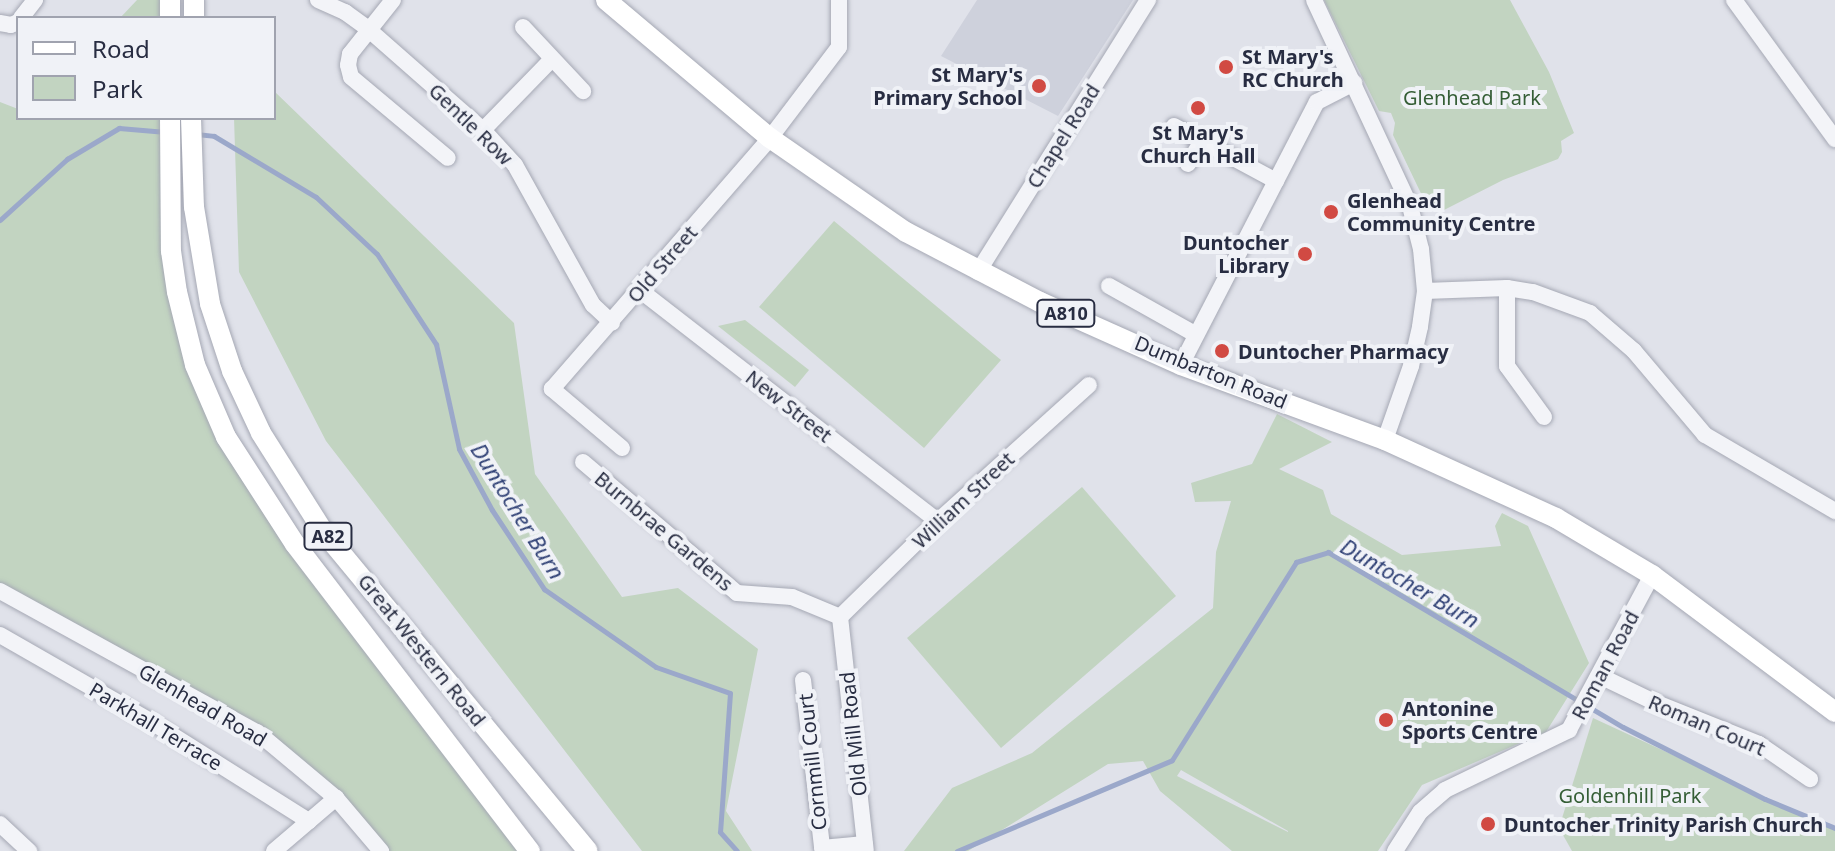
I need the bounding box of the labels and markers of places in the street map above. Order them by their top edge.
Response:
place label: St Mary's RC Church [1242,44,1344,91]
marker: St Mary's RC Church [1217,58,1235,76]
place label: St Mary's Primary School [873,62,1023,109]
marker: St Mary's Primary School [1030,77,1048,95]
marker: St Mary's Church Hall [1189,99,1207,117]
place label: St Mary's Church Hall [1140,120,1256,167]
place label: Glenhead Community Centre [1347,188,1536,235]
marker: Glenhead Community Centre [1322,203,1340,221]
place label: Duntocher Library [1183,230,1289,277]
marker: Duntocher Library [1296,245,1314,263]
place label: Duntocher Pharmacy [1238,339,1449,363]
marker: Duntocher Pharmacy [1213,342,1231,360]
place label: Antonine Sports Centre [1402,696,1538,743]
marker: Antonine Sports Centre [1377,711,1395,729]
place label: Duntocher Trinity Parish Church [1504,812,1823,836]
marker: Duntocher Trinity Parish Church [1479,815,1497,833]

